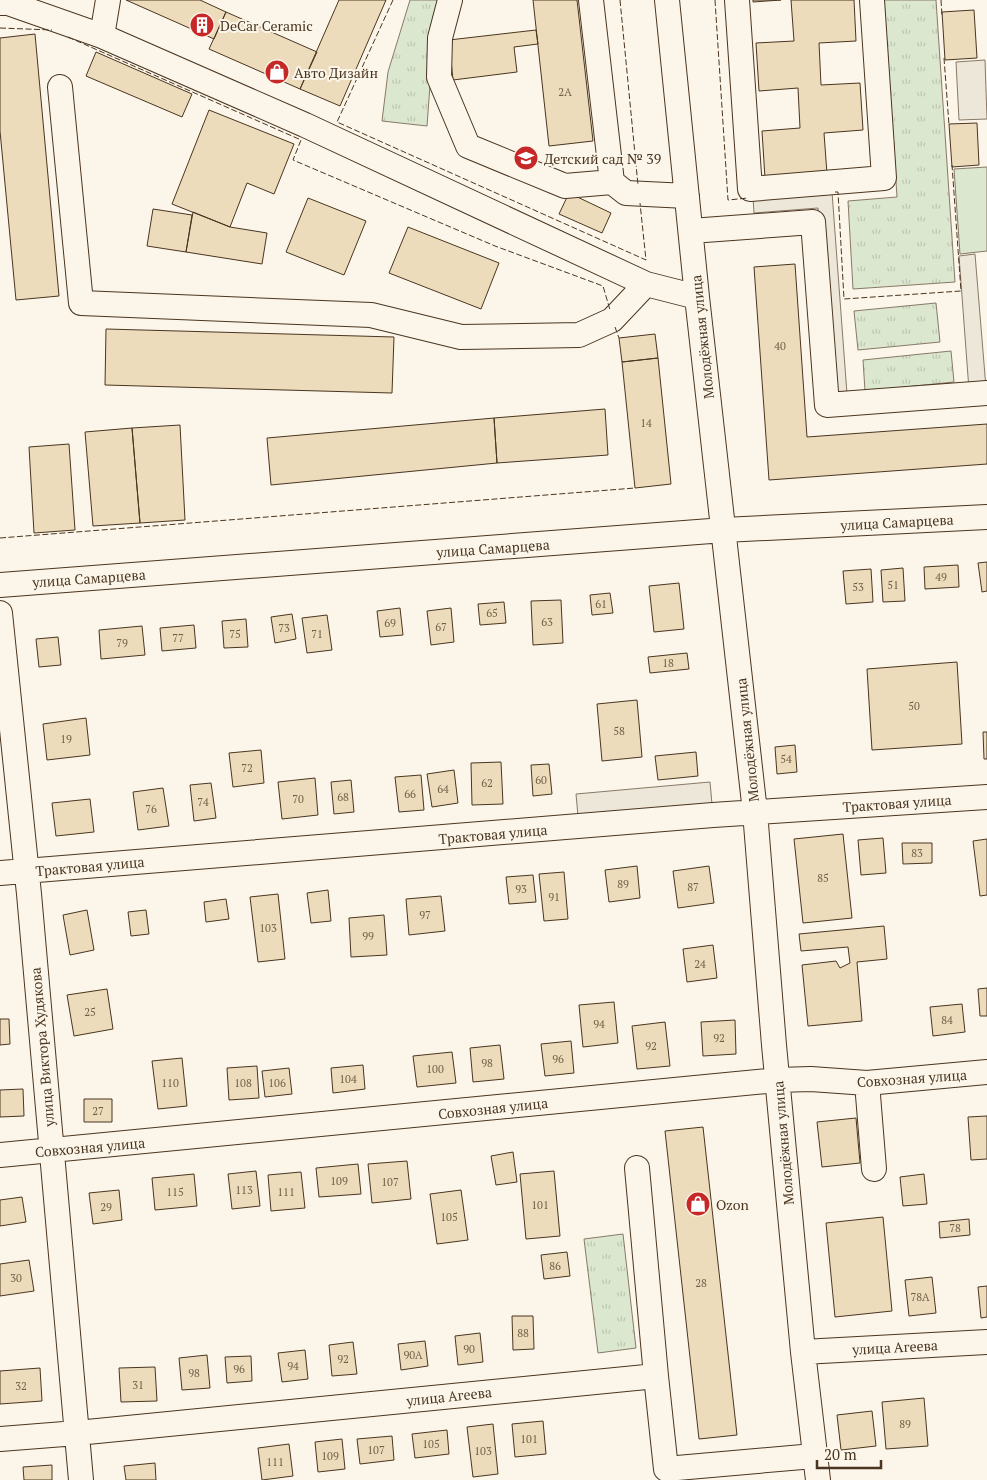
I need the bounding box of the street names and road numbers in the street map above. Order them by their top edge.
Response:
street label: Молодёжная улица [686,274,718,400]
street label: улица Самарцева [839,510,954,535]
street label: улица Самарцева [435,535,550,562]
street label: улица Самарцева [31,565,146,592]
street label: Молодёжная улица [731,677,763,803]
street label: Трактовая улица [842,790,952,816]
street label: Трактовая улица [438,820,548,848]
street label: Трактовая улица [35,852,145,880]
street label: улица Виктора Худякова [26,966,59,1129]
street label: Совхозная улица [856,1065,968,1091]
street label: Молодёжная улица [768,1080,798,1206]
street label: Совхозная улица [437,1093,549,1123]
street label: Совхозная улица [34,1133,146,1161]
street label: улица Агеева [851,1335,938,1359]
street label: улица Агеева [404,1382,493,1410]

